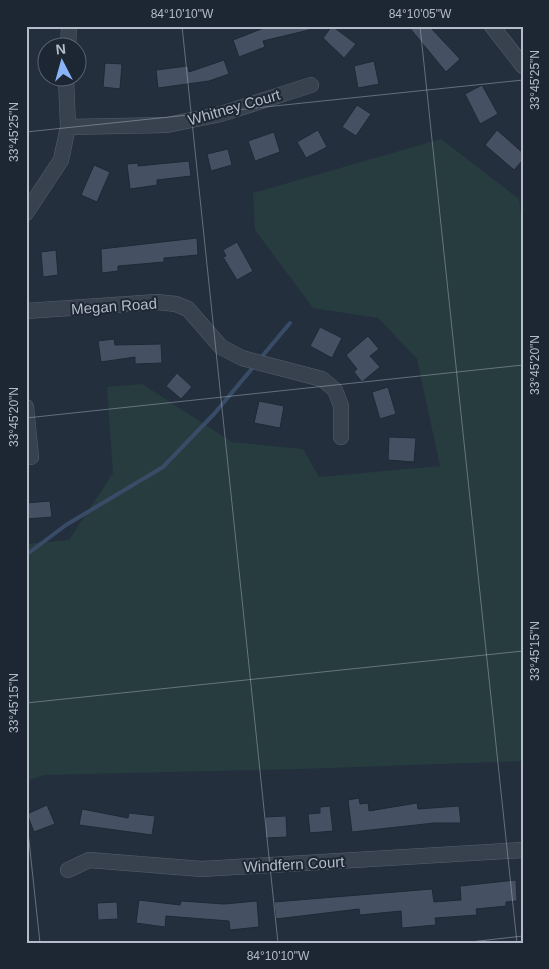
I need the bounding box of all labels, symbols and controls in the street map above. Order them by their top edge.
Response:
text: 84°10'10"W [151,7,214,21]
text: 84°10'05"W [389,7,452,21]
north arrow [38,38,88,88]
text: N [55,41,67,58]
text: 33°45'25"N [528,50,542,110]
street label: Whitney Court [186,86,283,128]
text: 33°45'25"N [7,102,21,162]
street label: Megan Road [71,295,157,317]
text: 33°45'20"N [528,335,542,395]
text: 33°45'20"N [7,387,21,447]
text: 33°45'15"N [528,621,542,681]
text: 33°45'15"N [7,673,21,733]
street label: Windfern Court [243,853,346,875]
text: 84°10'10"W [247,949,310,963]

